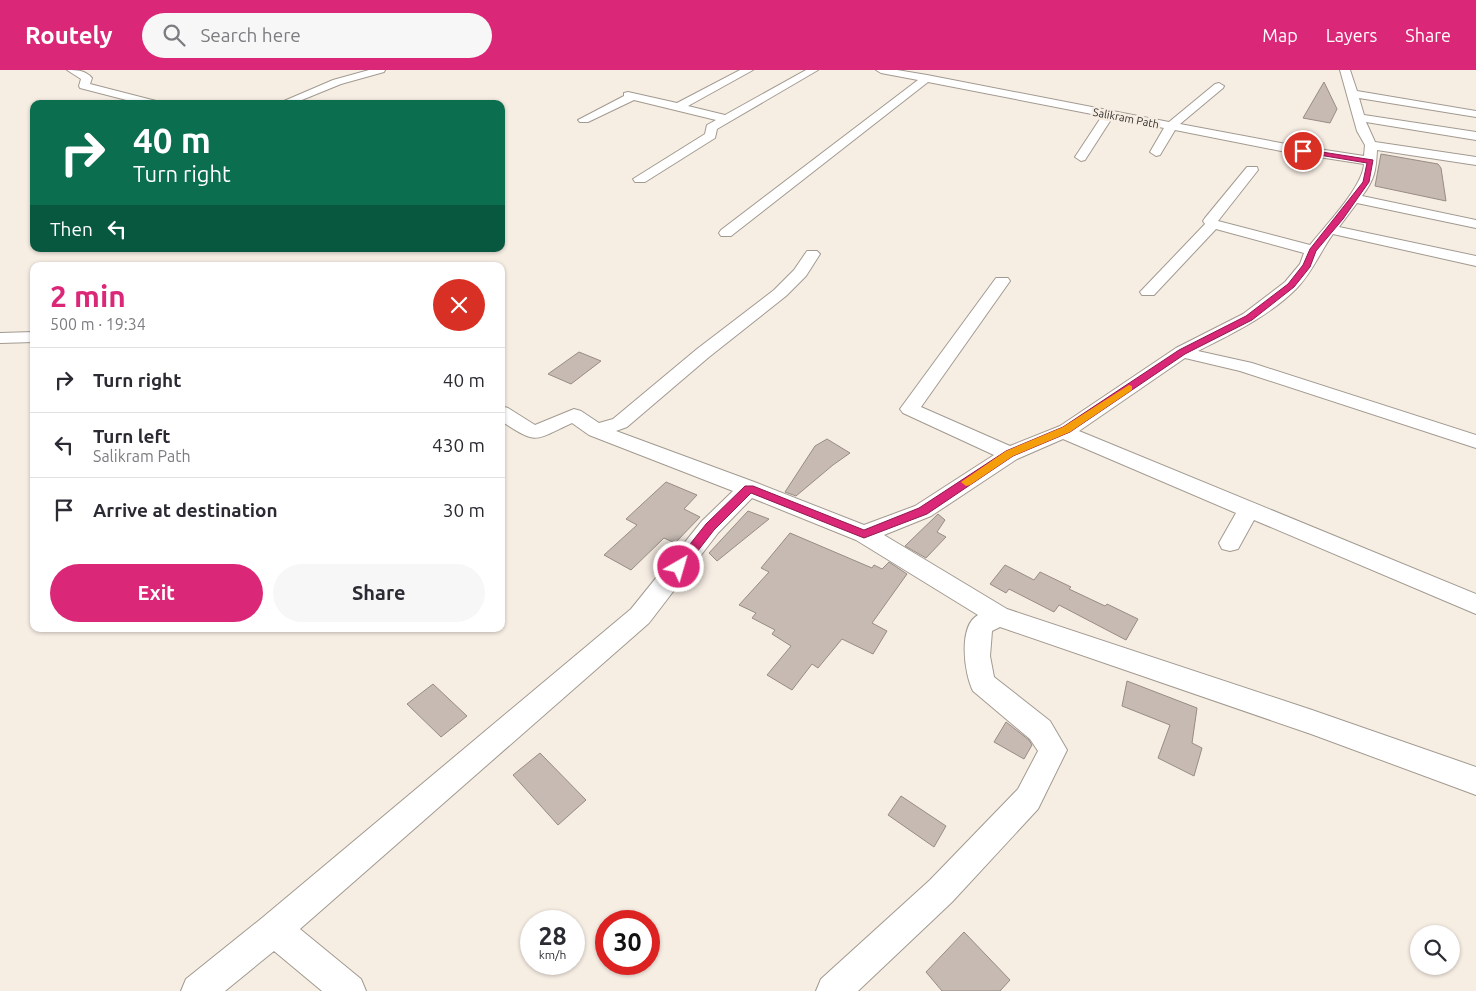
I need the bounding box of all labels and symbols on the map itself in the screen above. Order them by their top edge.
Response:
street label: Salikram Path [1092,106,1160,130]
pin [1282,130,1324,172]
position arrow [652,540,704,592]
speed limit sign: 30 [595,910,660,975]

